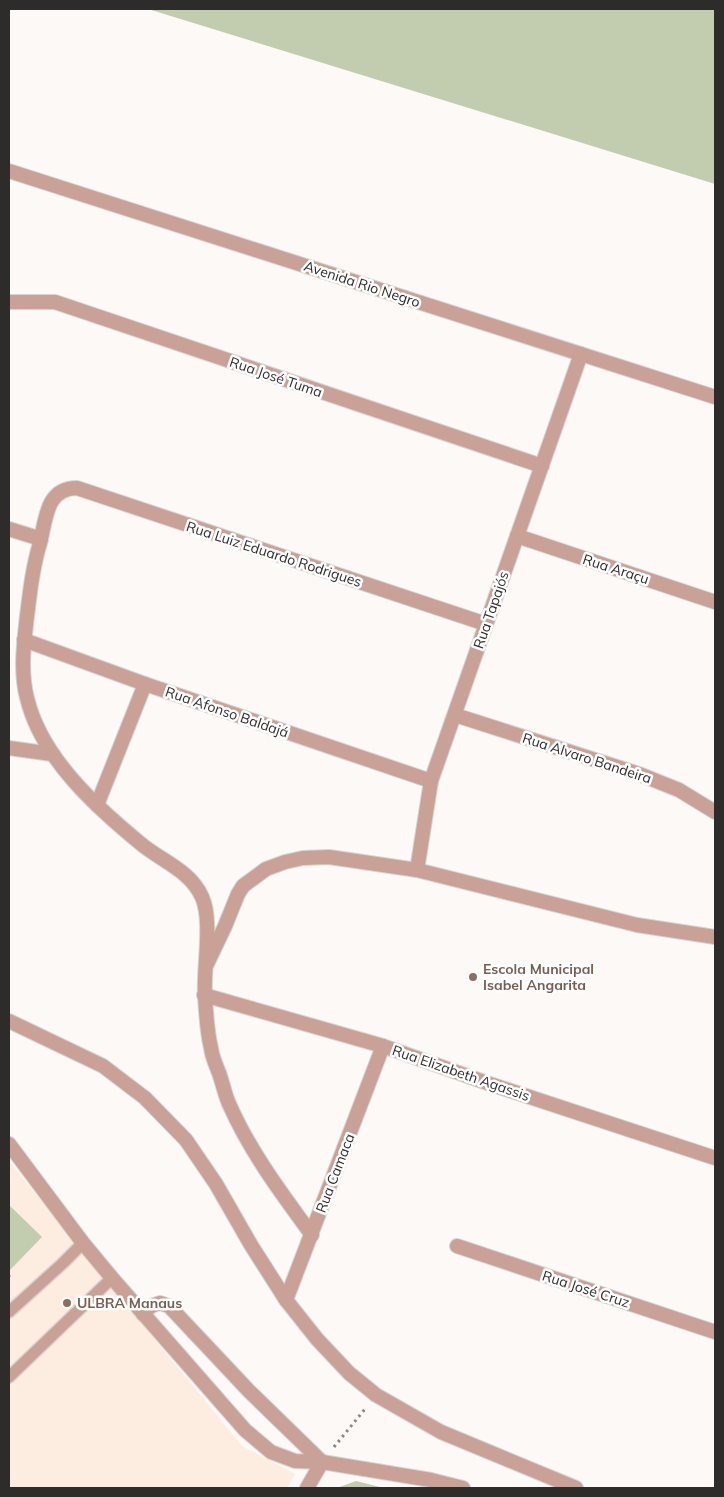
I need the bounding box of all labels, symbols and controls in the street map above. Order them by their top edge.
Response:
street label: Avenida Rio Negro [302,257,422,311]
street label: Rua José Tuma [227,353,325,401]
street label: Rua Luiz Eduardo Rodrigues [184,517,364,591]
street label: Rua Araçu [581,550,651,588]
street label: Rua Tapajós [469,569,513,651]
street label: Rua Afonso Baldajá [163,682,291,742]
street label: Rua Alvaro Bandeira [520,729,654,787]
place label: Escola Municipal Isabel Angarita [483,960,594,994]
marker: Escola Municipal Isabel Angarita [467,971,479,983]
street label: Rua Elizabeth Agassis [390,1041,532,1105]
street label: Rua Camaca [312,1131,358,1215]
street label: Rua José Cruz [540,1266,632,1312]
place label: ULBRA Manaus [77,1294,182,1312]
marker: ULBRA Manaus [61,1297,73,1309]

